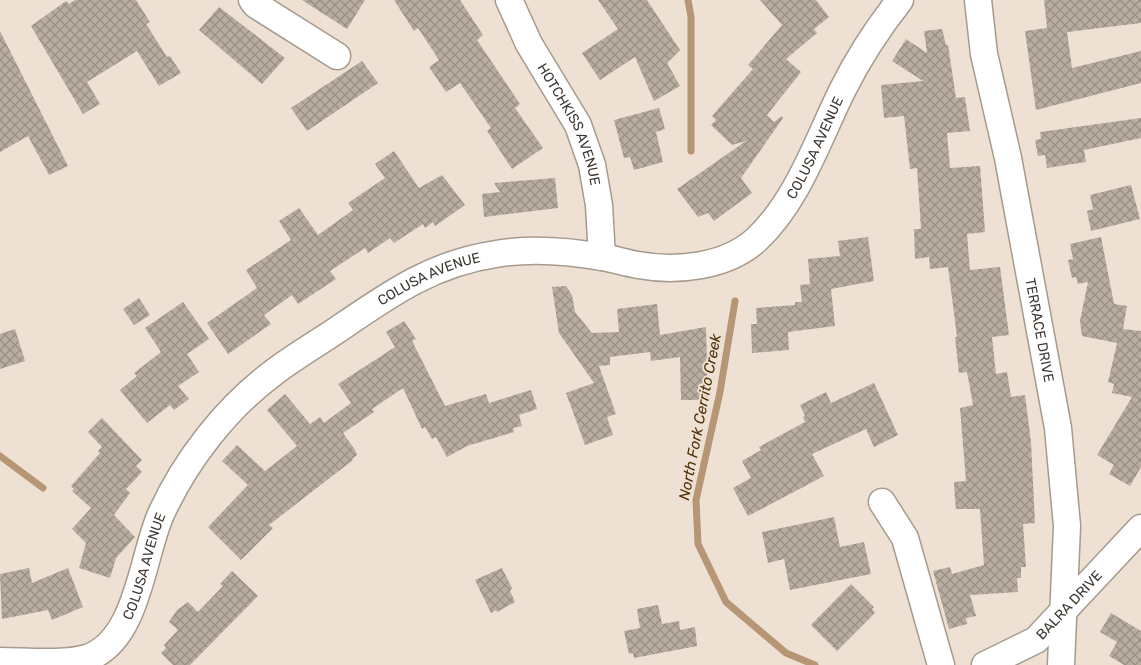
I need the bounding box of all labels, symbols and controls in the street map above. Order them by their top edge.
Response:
street label: HOTCHKISS AVENUE [534,60,603,187]
street label: COLUSA AVENUE [783,94,847,202]
street label: COLUSA AVENUE [375,249,482,309]
street label: TERRACE DRIVE [1021,277,1057,384]
water label: North Fork Cerrito Creek [675,332,725,502]
street label: COLUSA AVENUE [119,510,170,623]
street label: BALRA DRIVE [1033,567,1106,643]

